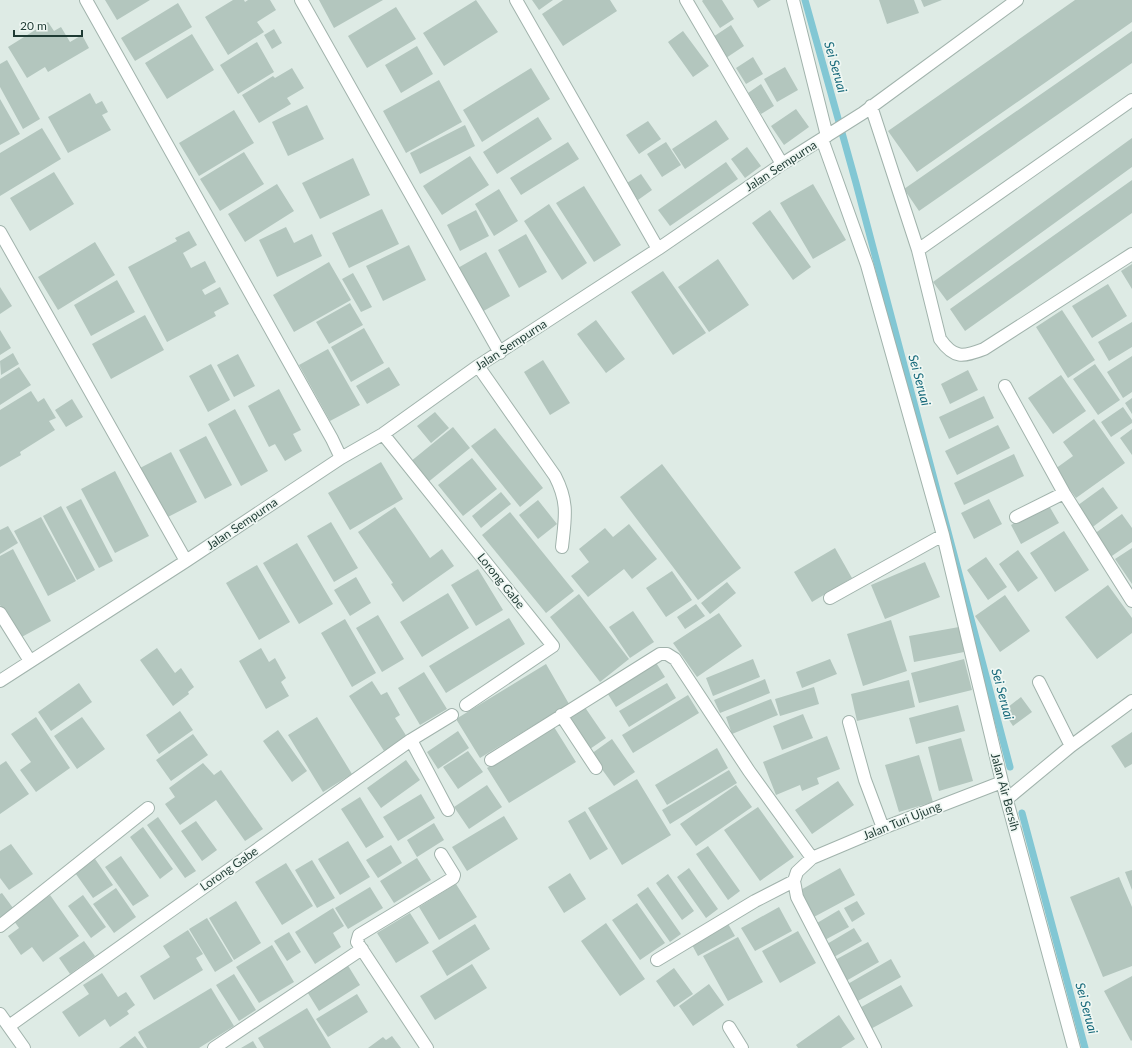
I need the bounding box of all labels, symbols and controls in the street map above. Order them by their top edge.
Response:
scale bar [14,12,82,38]
text: 20 m [20,18,47,33]
water label: Sei Seruai [821,40,851,94]
street label: Jalan Sempurna [742,137,819,194]
street label: Jalan Sempurna [472,316,549,373]
water label: Sei Seruai [905,353,935,407]
street label: Jalan Sempurna [203,494,280,553]
street label: Lorong Gabe [474,550,528,612]
water label: Sei Seruai [988,667,1018,721]
street label: Jalan Air Bersih [988,751,1023,833]
street label: Jalan Turi Ujung [861,798,943,843]
street label: Lorong Gabe [197,843,261,894]
water label: Sei Seruai [1072,981,1102,1035]

